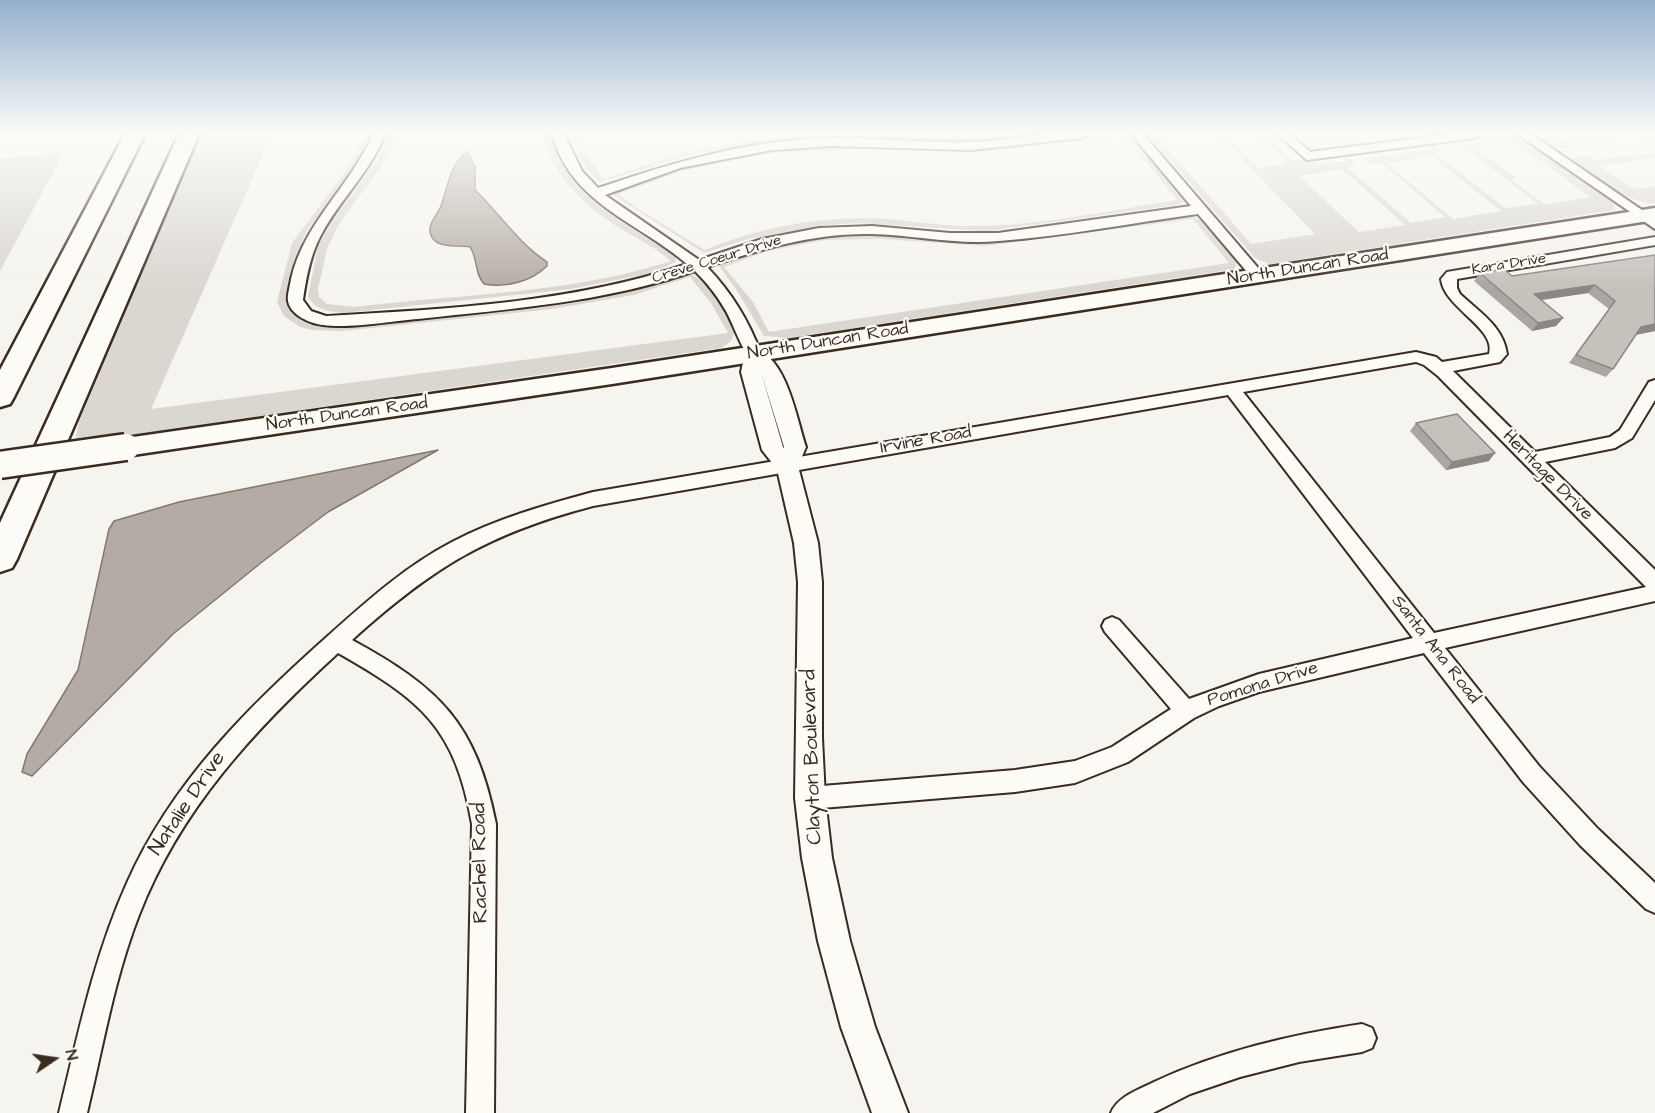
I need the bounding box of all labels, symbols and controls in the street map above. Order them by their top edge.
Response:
street label: Creve Coeur Drive [650,232,784,288]
street label: North Duncan Road [1226,245,1390,291]
street label: Kara Drive [1471,250,1547,280]
street label: North Duncan Road [746,319,910,365]
street label: North Duncan Road [265,393,429,437]
street label: Irvine Road [879,422,973,460]
street label: Heritage Drive [1497,426,1597,526]
street label: Santa Ana Road [1386,591,1484,709]
street label: Pomona Drive [1205,658,1321,712]
street label: Clayton Boulevard [797,669,829,845]
street label: Natalie Drive [144,747,232,861]
street label: Rachel Road [467,802,495,924]
north arrow [24,1029,84,1089]
text: N [60,1048,83,1062]

